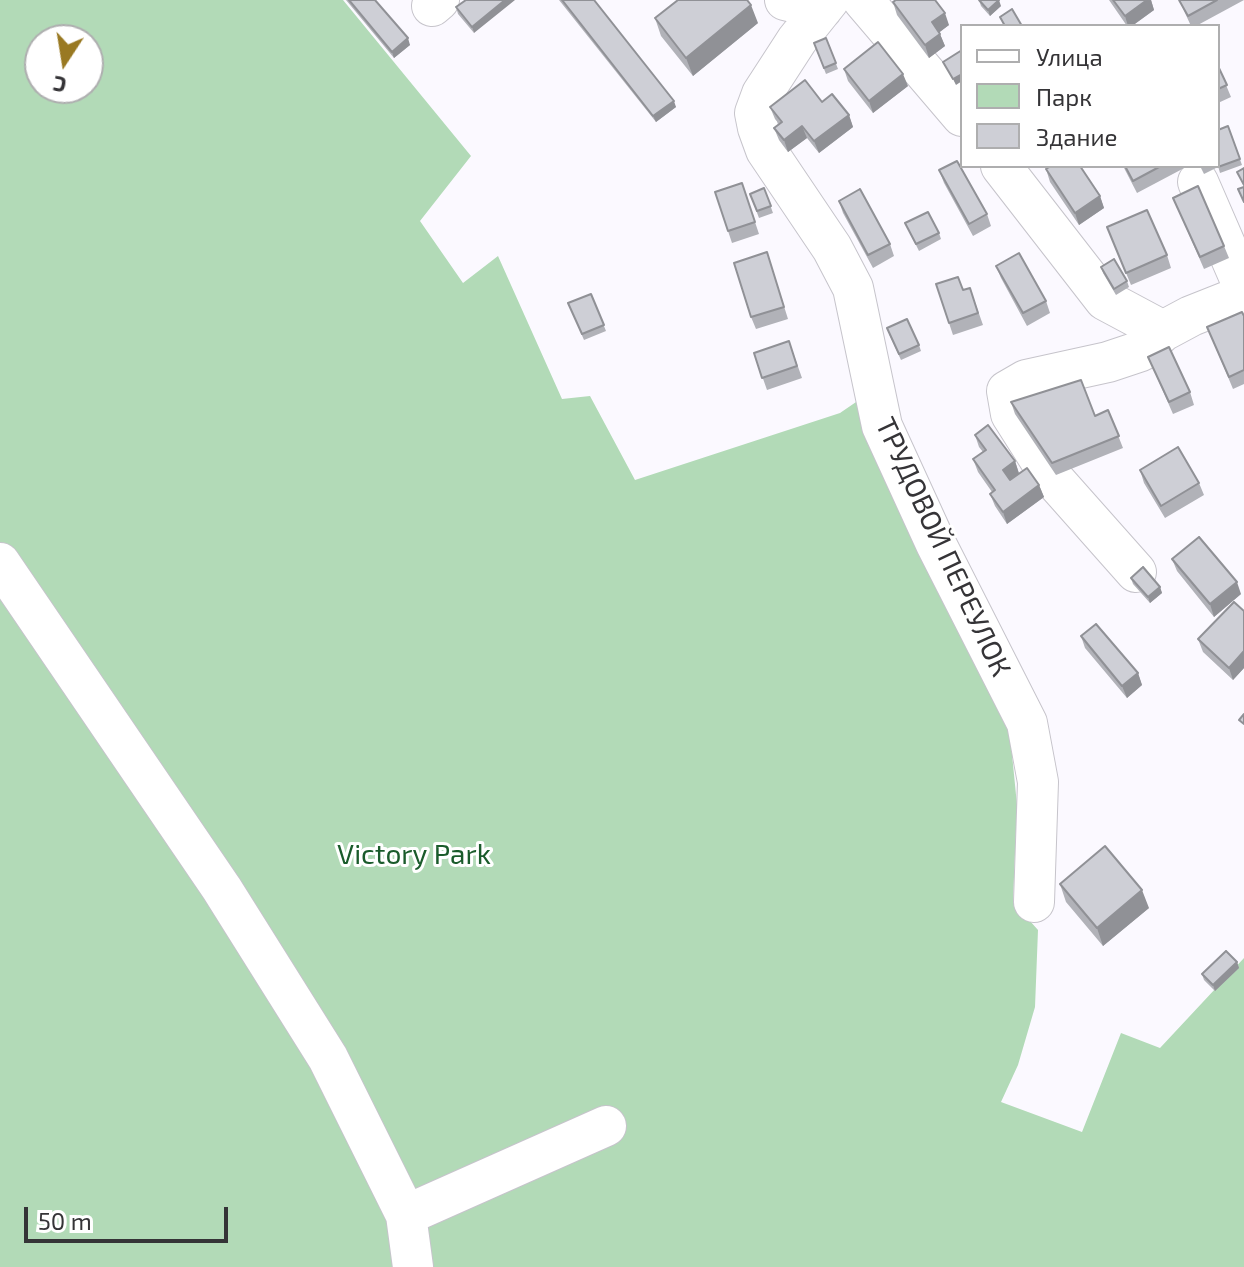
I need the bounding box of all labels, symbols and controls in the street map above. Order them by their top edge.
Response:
north arrow [24,24,104,104]
legend [960,24,1220,168]
text: Улица [1036,42,1103,71]
text: С [50,71,68,100]
text: Парк [1036,82,1092,111]
text: Здание [1036,122,1118,151]
street label: ТРУДОВОЙ ПЕРЕУЛОК [868,412,1018,682]
park label: Victory Park [337,838,491,872]
scale bar [28,1191,232,1241]
text: 50 m [38,1206,92,1235]

